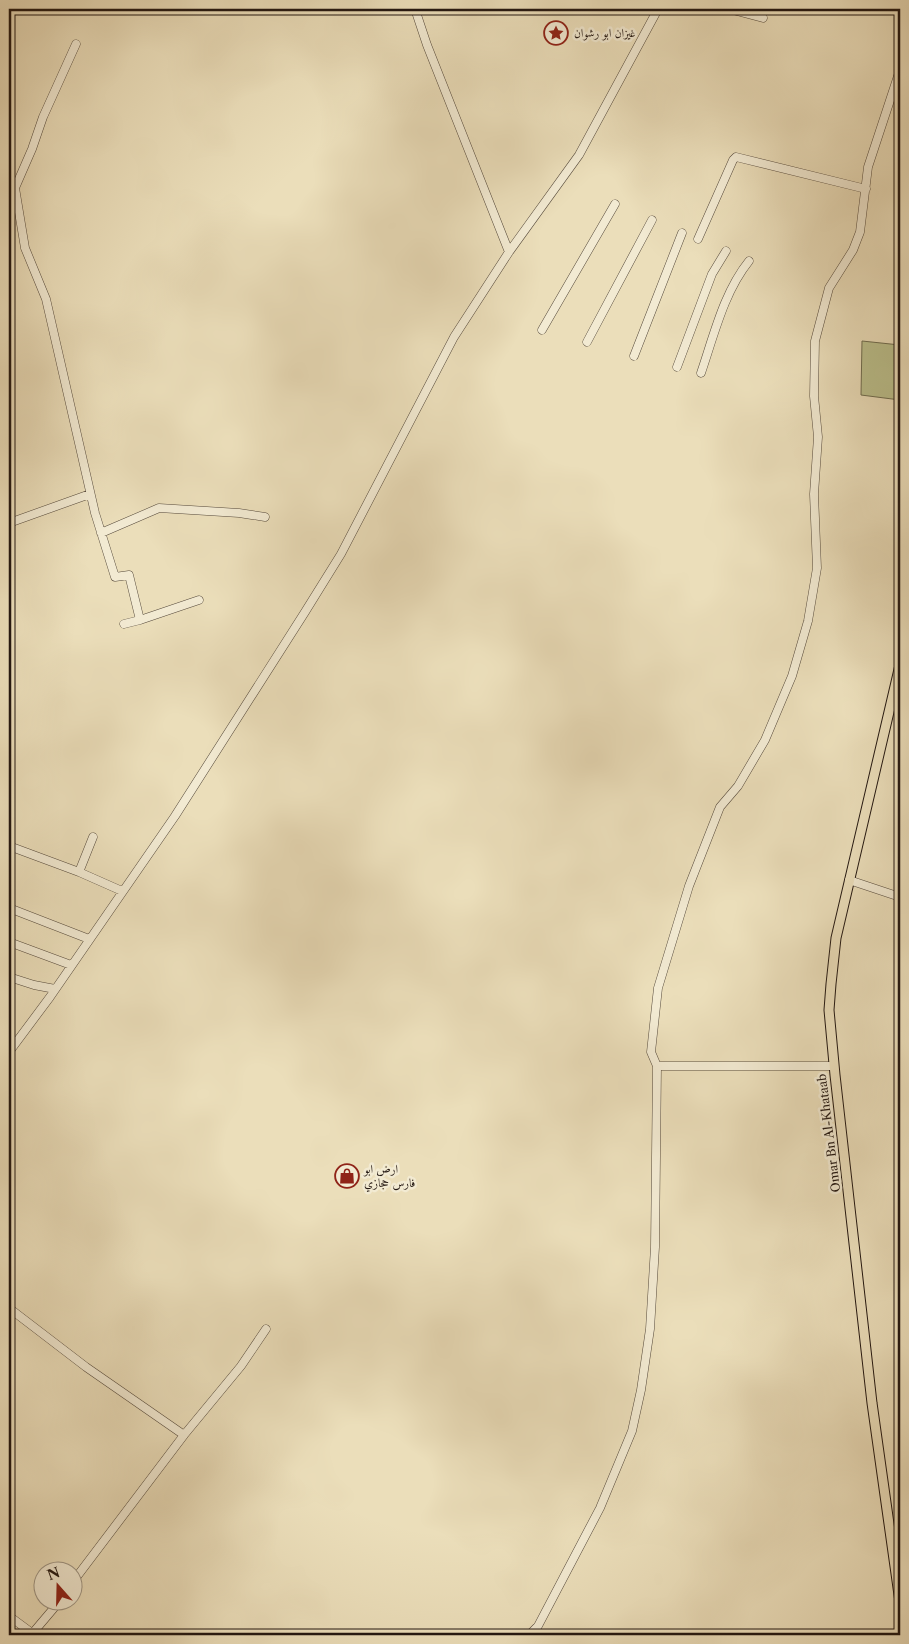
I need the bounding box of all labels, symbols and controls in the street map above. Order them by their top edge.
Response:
place icon: غيزان ابو رشوان [543,20,569,46]
place label: غيزان ابو رشوان [574,25,636,41]
street label: Omar Bn Al-Khataab [814,1073,843,1193]
place label: ارض ابو فارس حجازي [363,1161,415,1193]
shop icon: ارض ابو فارس حجازي [334,1163,360,1189]
north arrow [32,1562,82,1612]
text: N [45,1563,62,1584]

